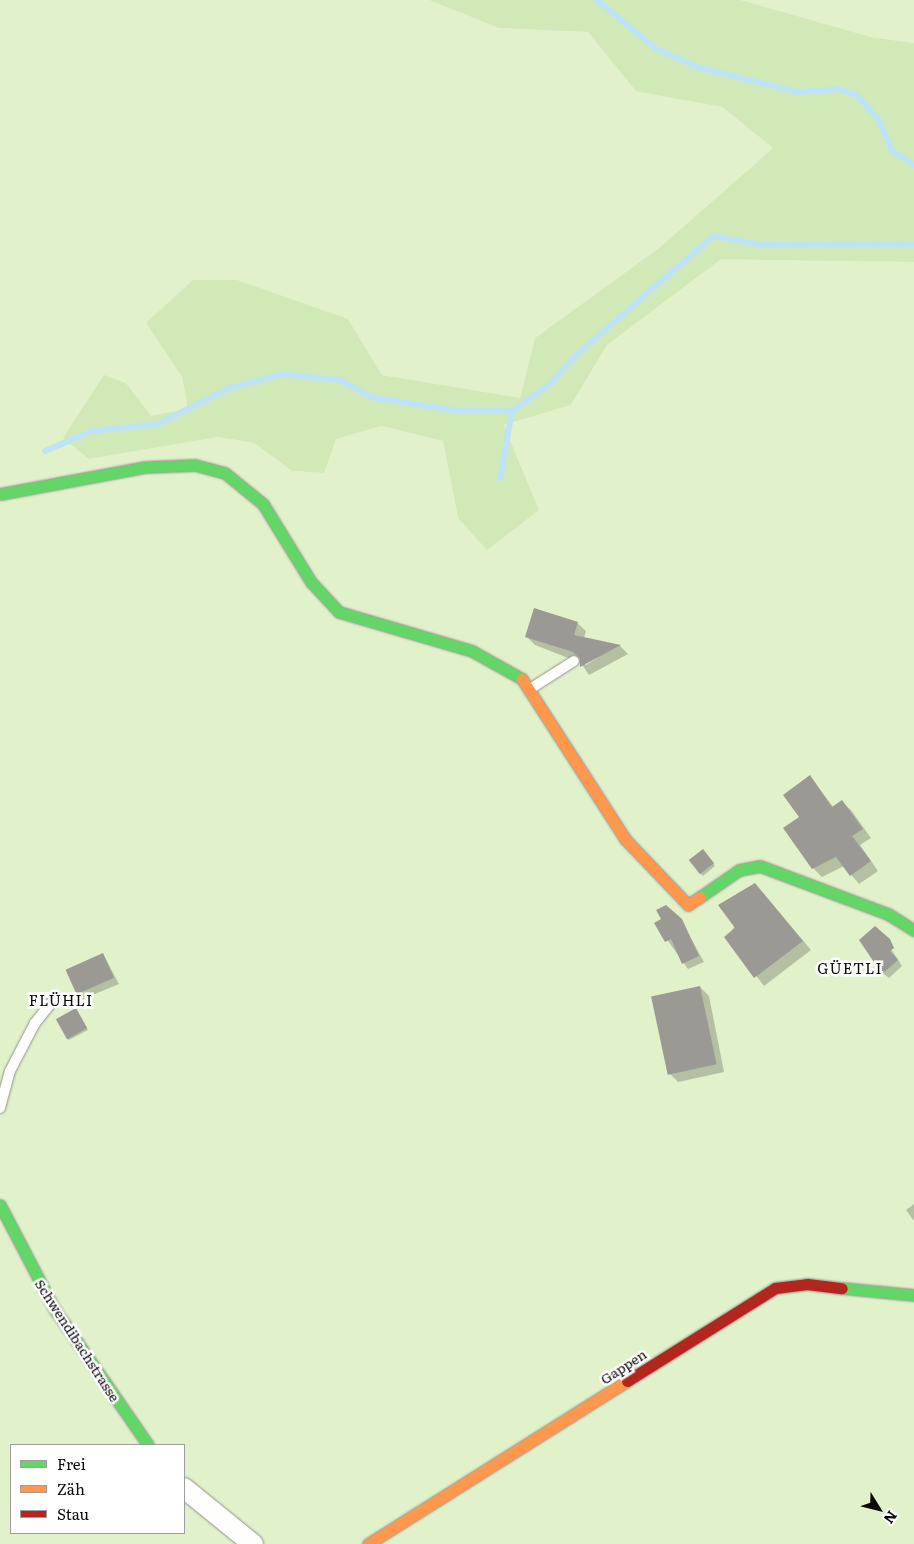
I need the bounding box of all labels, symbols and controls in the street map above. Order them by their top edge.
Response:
district label: GÜETLI [817,959,883,977]
district label: FLÜHLI [28,991,94,1009]
street label: Schwendibachstrasse [32,1276,124,1404]
street label: Gappen [597,1345,649,1387]
legend [10,1444,185,1534]
text: Frei [57,1452,86,1475]
text: Zäh [57,1477,85,1500]
north arrow [854,1484,904,1534]
text: Stau [57,1502,89,1525]
text: N [880,1507,903,1528]

